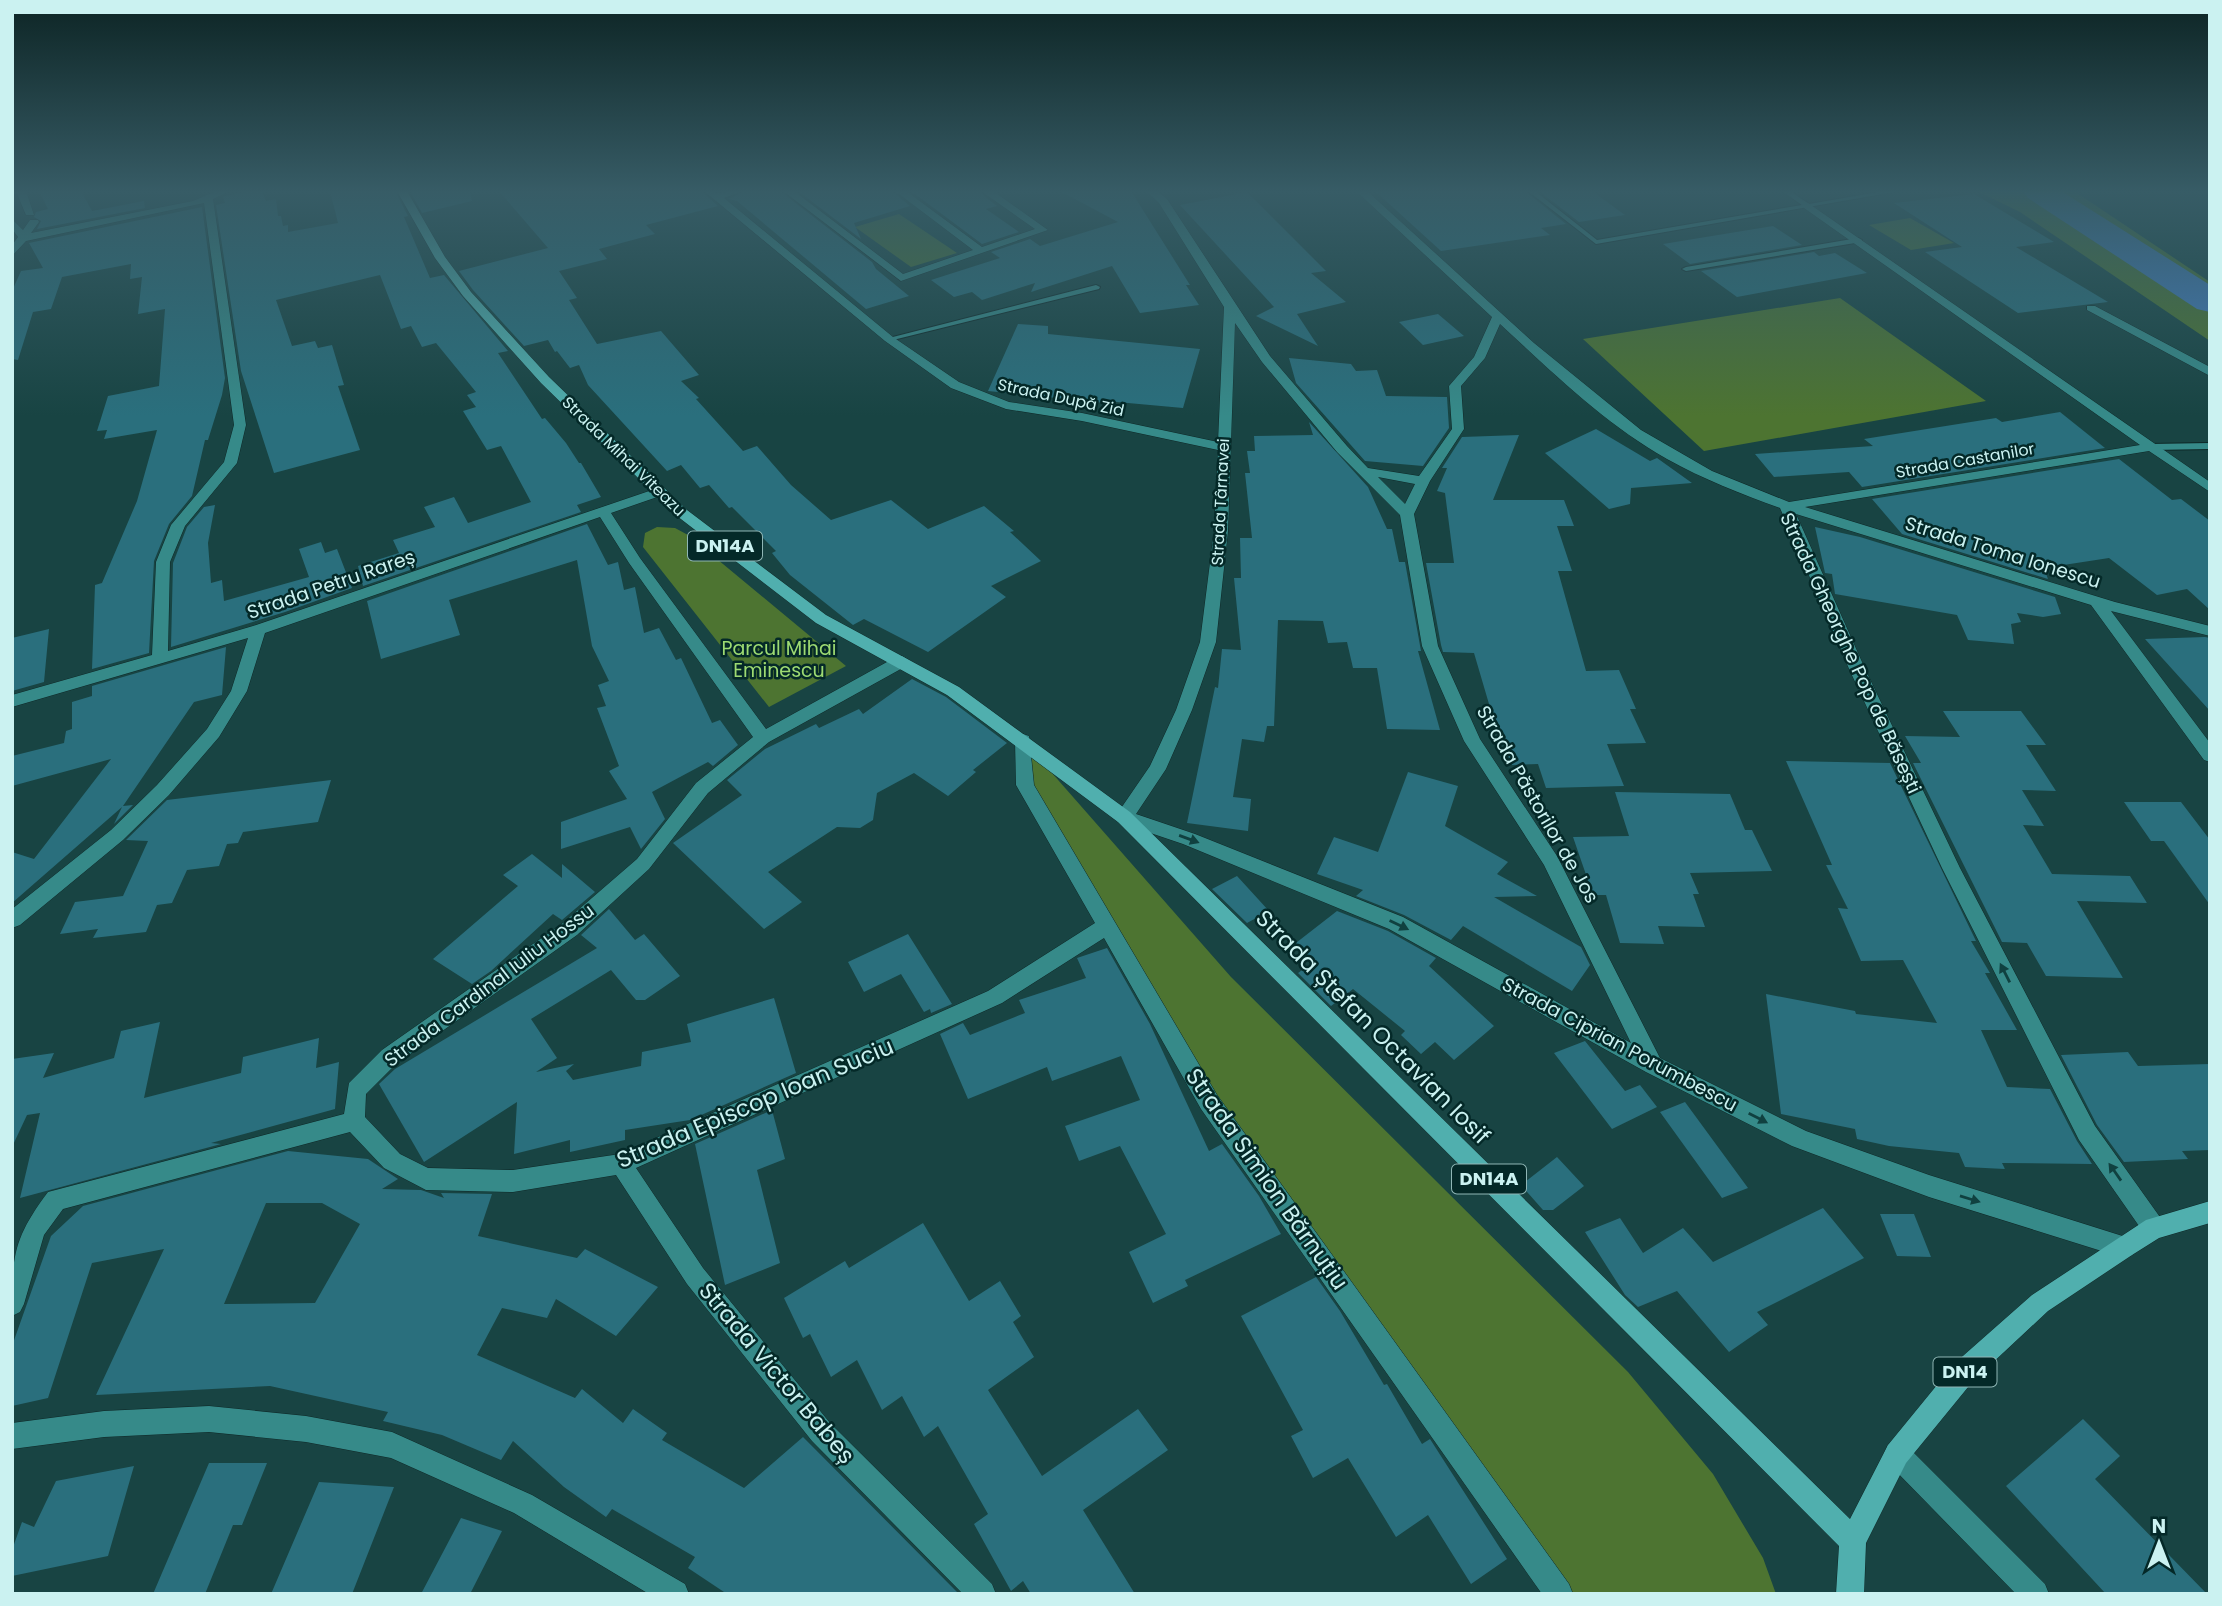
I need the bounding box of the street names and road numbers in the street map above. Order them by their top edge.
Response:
street label: Strada După Zid [996,373,1126,422]
street label: Strada Mihai Viteazu [557,391,691,521]
street label: Strada Castanilor [1894,437,2036,484]
street label: Strada Târnavei [1206,438,1235,566]
street label: Strada Gheorghe Pop de Băsești [1773,508,1928,798]
street label: Strada Toma Ionescu [1902,510,2104,595]
road number: DN14A [688,532,762,560]
street label: Strada Petru Rareș [244,543,419,626]
street label: Strada Păstorilor de Jos [1470,700,1605,908]
street label: Strada Cardinal Iuliu Hossu [379,897,600,1073]
street label: Strada Ștefan Octavian Iosif [1249,903,1497,1151]
street label: Strada Ciprian Porumbescu [1497,971,1742,1118]
street label: Strada Episcop Ioan Suciu [612,1030,898,1176]
street label: Strada Simion Bărnuțiu [1178,1062,1356,1296]
road number: DN14A [1452,1164,1526,1194]
street label: Strada Victor Babeș [692,1276,862,1470]
road number: DN14 [1934,1358,1996,1386]

